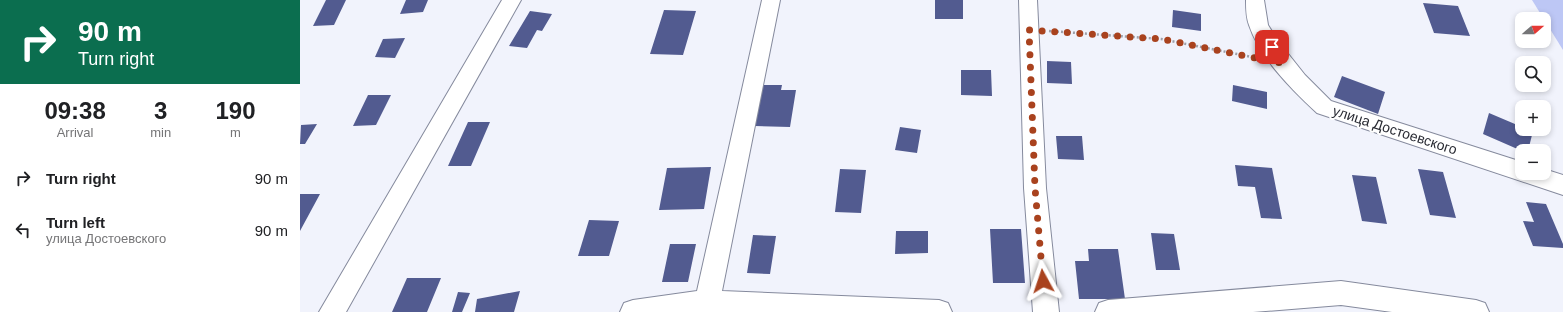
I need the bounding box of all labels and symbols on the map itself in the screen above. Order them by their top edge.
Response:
north arrow [1515,12,1551,48]
pin [1255,30,1289,64]
street label: улица Достоевского [1331,102,1459,158]
position arrow [1022,260,1064,302]

